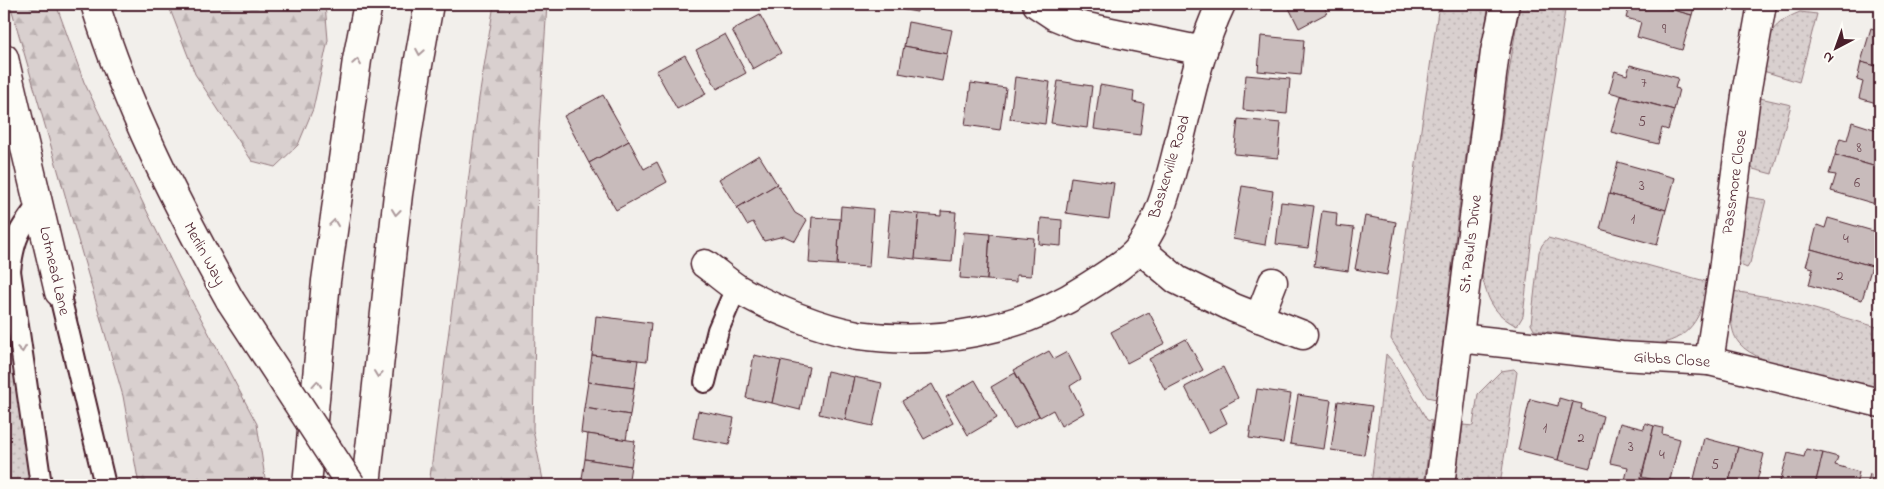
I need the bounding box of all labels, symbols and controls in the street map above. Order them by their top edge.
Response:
house number: 9 [1662,19,1667,40]
north arrow [1812,22,1862,72]
text: N [1818,46,1839,68]
one-way arrow [416,47,426,56]
one-way arrow [351,58,361,66]
house number: 7 [1641,73,1647,94]
street label: Baskerville Road [1143,112,1197,223]
house number: 5 [1638,112,1646,133]
street label: Passmore Close [1716,127,1754,236]
house number: 8 [1856,138,1862,159]
house number: 6 [1854,173,1860,194]
house number: 3 [1639,176,1645,197]
street label: St. Paul's Drive [1453,193,1489,295]
one-way arrow [391,209,402,217]
house number: 1 [1631,209,1636,230]
street label: Merlin Way [177,218,231,290]
one-way arrow [328,219,339,227]
street label: Lotmead Lane [32,224,76,319]
house number: 4 [1843,229,1849,250]
house number: 2 [1837,266,1844,287]
one-way arrow [16,345,26,353]
street label: Gibbs Close [1633,345,1712,375]
one-way arrow [373,370,384,378]
one-way arrow [311,380,322,388]
house number: 1 [1543,418,1548,439]
house number: 2 [1578,428,1585,449]
house number: 3 [1628,437,1634,458]
house number: 4 [1659,445,1665,466]
house number: 5 [1711,455,1719,476]

